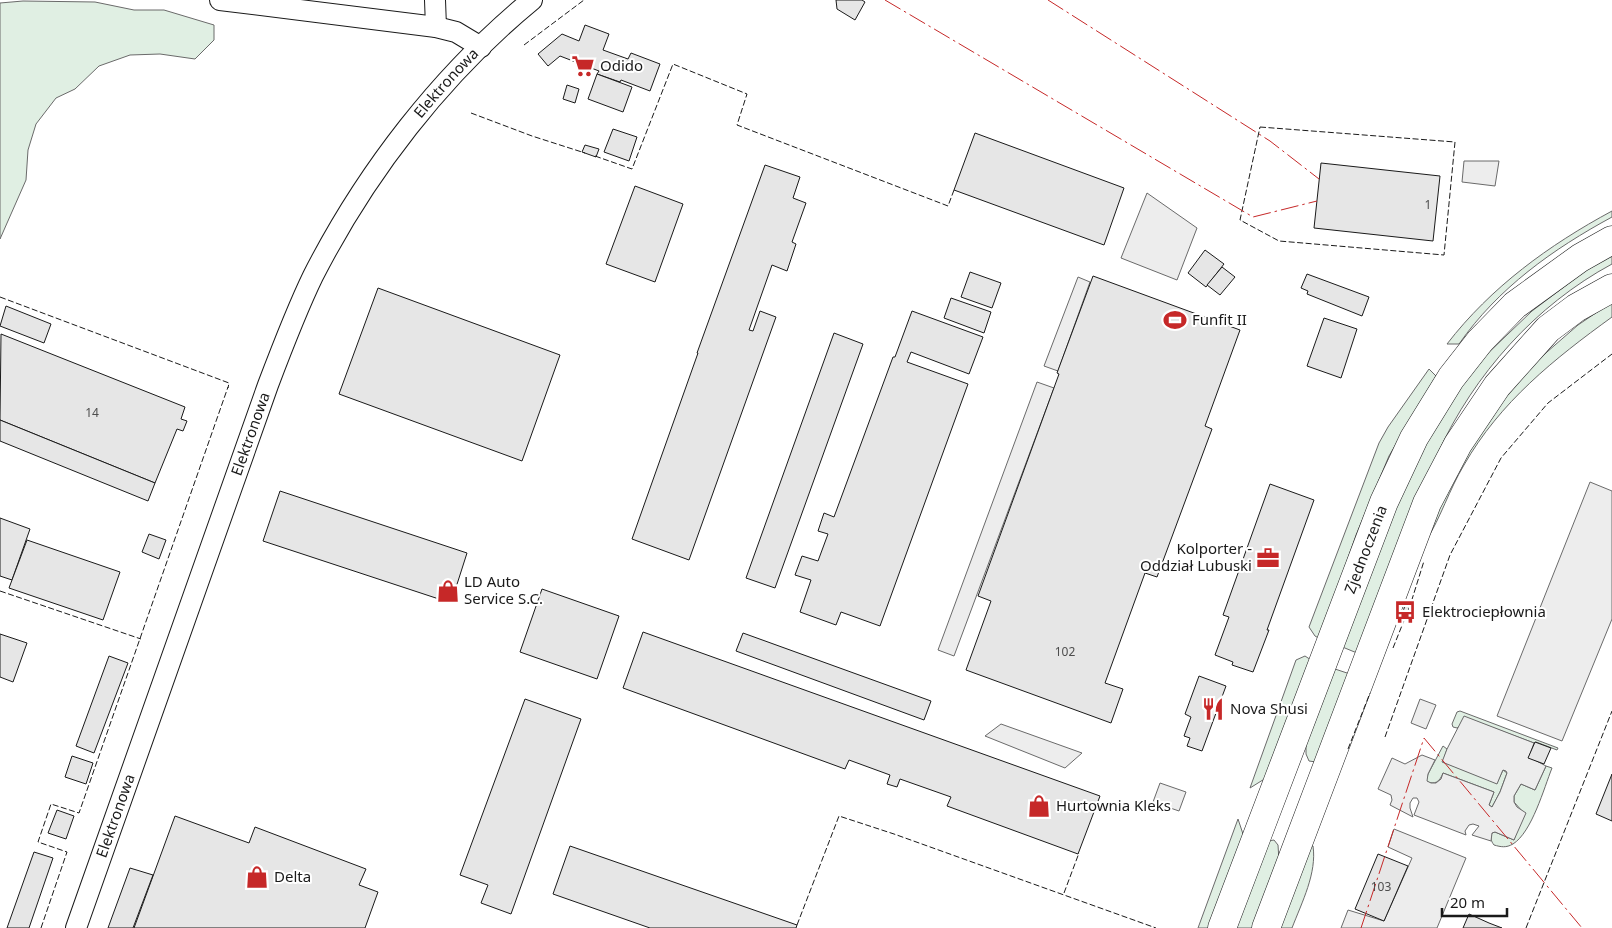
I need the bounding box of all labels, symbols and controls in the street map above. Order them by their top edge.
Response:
street label: Elektronowa [409,43,482,122]
supermarket icon: Odido [570,53,596,79]
place label: Odido [600,55,643,75]
house number: 1 [1425,196,1431,213]
sports icon: Funfit II [1162,307,1188,333]
place label: Funfit II [1192,309,1247,329]
street label: Elektronowa [226,389,274,478]
house number: 14 [85,404,99,421]
street label: Zjednoczenia [1339,502,1391,596]
place label: Kolporter - Oddział Lubuski [1140,538,1252,575]
office icon: Kolporter - Oddział Lubuski [1255,545,1281,571]
place label: LD Auto Service S.C. [464,571,543,608]
shop icon: LD Auto Service S.C. [435,578,461,604]
bus stop icon: Elektrociepłownia [1392,599,1418,625]
place label: Elektrociepłownia [1422,601,1546,621]
house number: 102 [1055,643,1075,660]
restaurant icon: Nova Shusi [1200,696,1226,722]
place label: Nova Shusi [1230,698,1308,718]
street label: Elektronowa [91,771,139,860]
shop icon: Hurtownia Kleks [1026,793,1052,819]
place label: Hurtownia Kleks [1056,795,1171,815]
shop icon: Delta [244,864,270,890]
place label: Delta [274,866,311,886]
house number: 103 [1371,878,1391,895]
scale bar [1442,886,1507,918]
text: 20 m [1450,892,1485,912]

